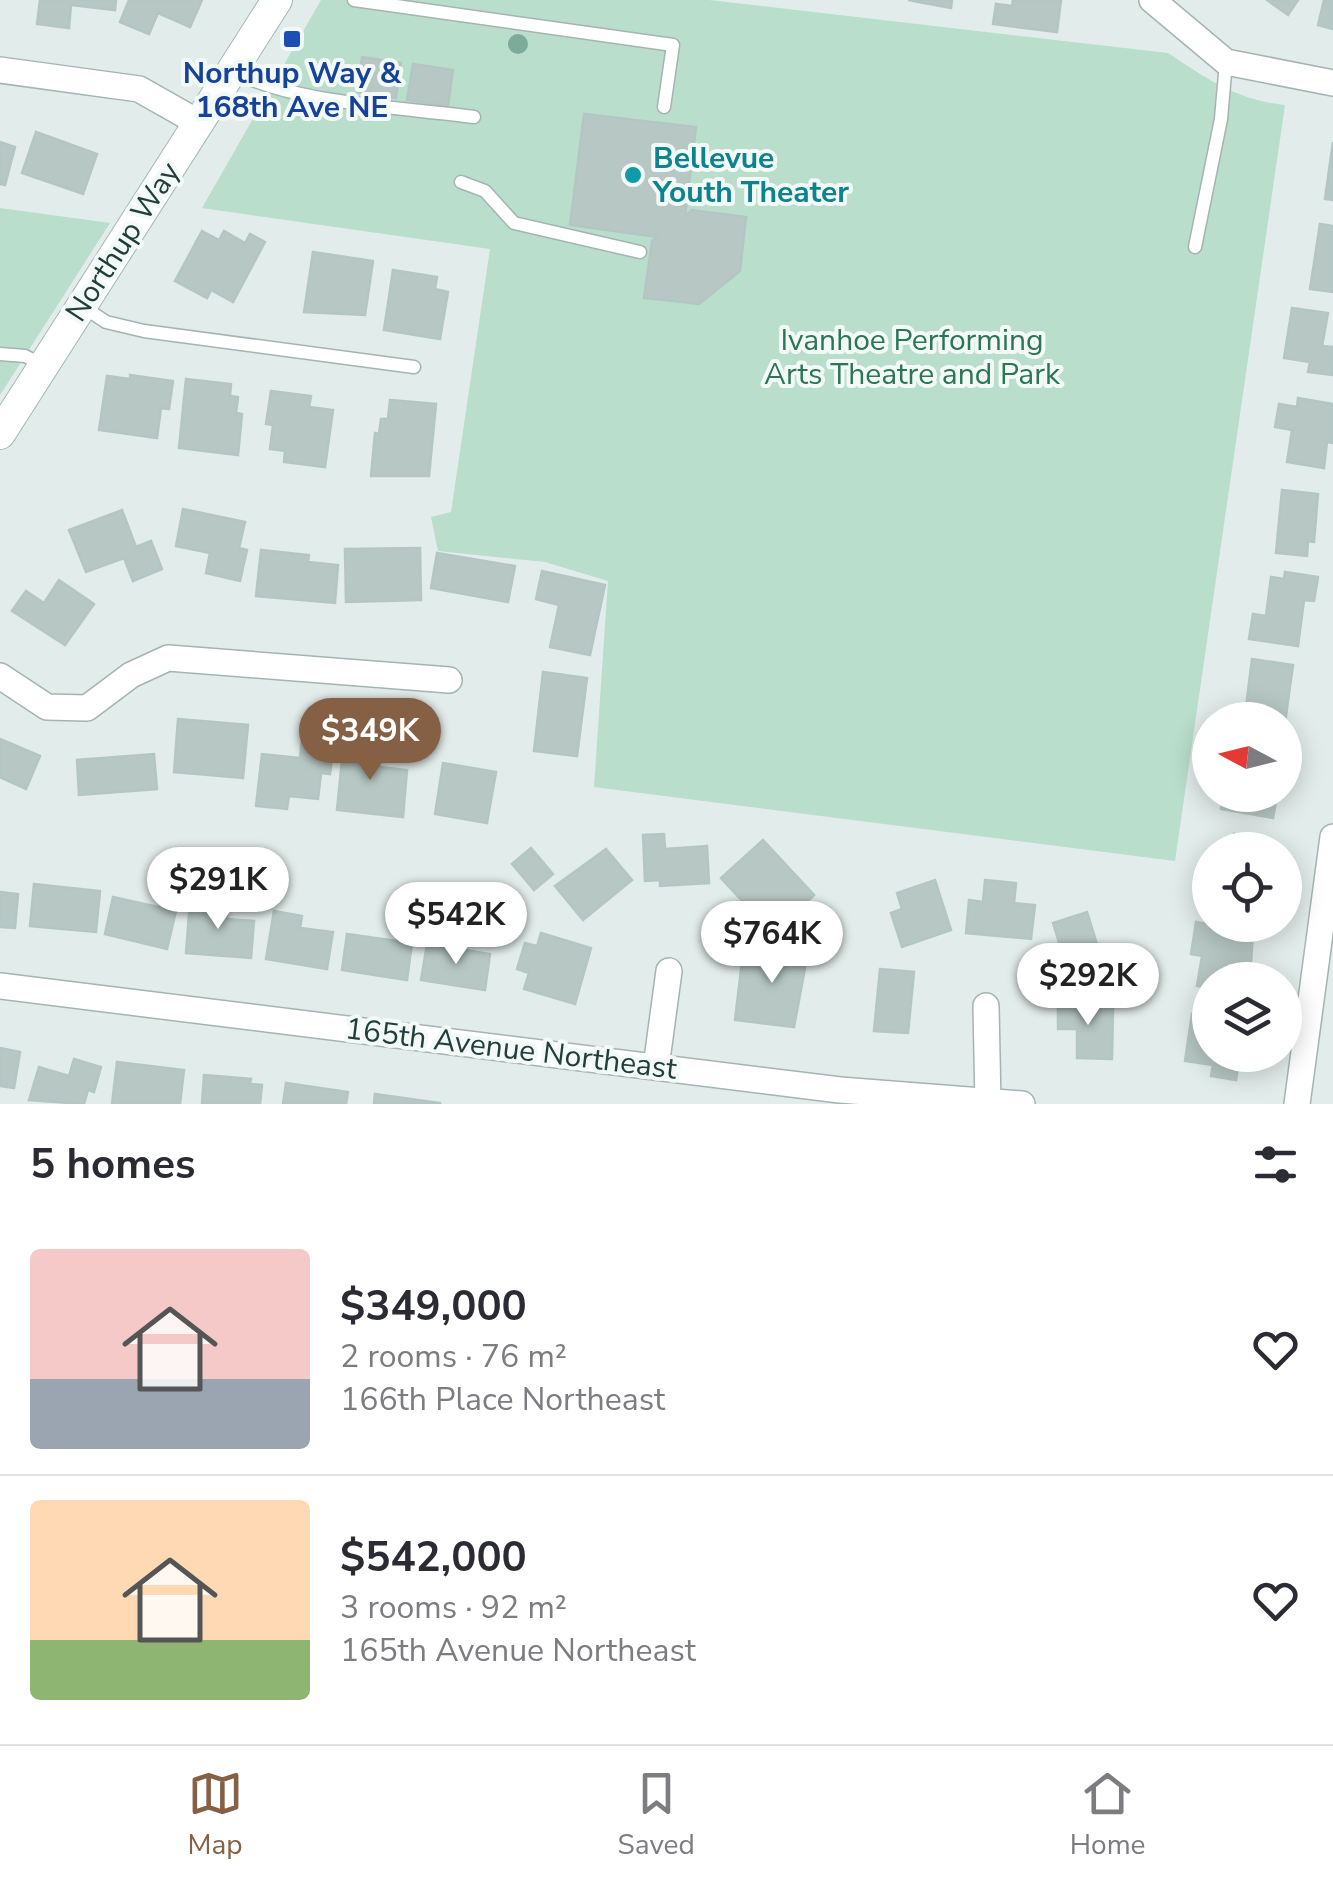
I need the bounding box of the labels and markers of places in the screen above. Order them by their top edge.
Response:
marker: Northup Way & 168th Ave NE [281,28,303,50]
place label: Northup Way & 168th Ave NE [183,53,402,128]
place label: Bellevue Youth Theater [652,138,849,213]
marker: Bellevue Youth Theater [622,164,644,186]
pin: $349K [300,698,440,783]
pin: $291K [148,847,288,932]
pin: $542K [386,882,526,967]
pin: $764K [702,901,842,986]
pin: $292K [1018,943,1158,1028]

